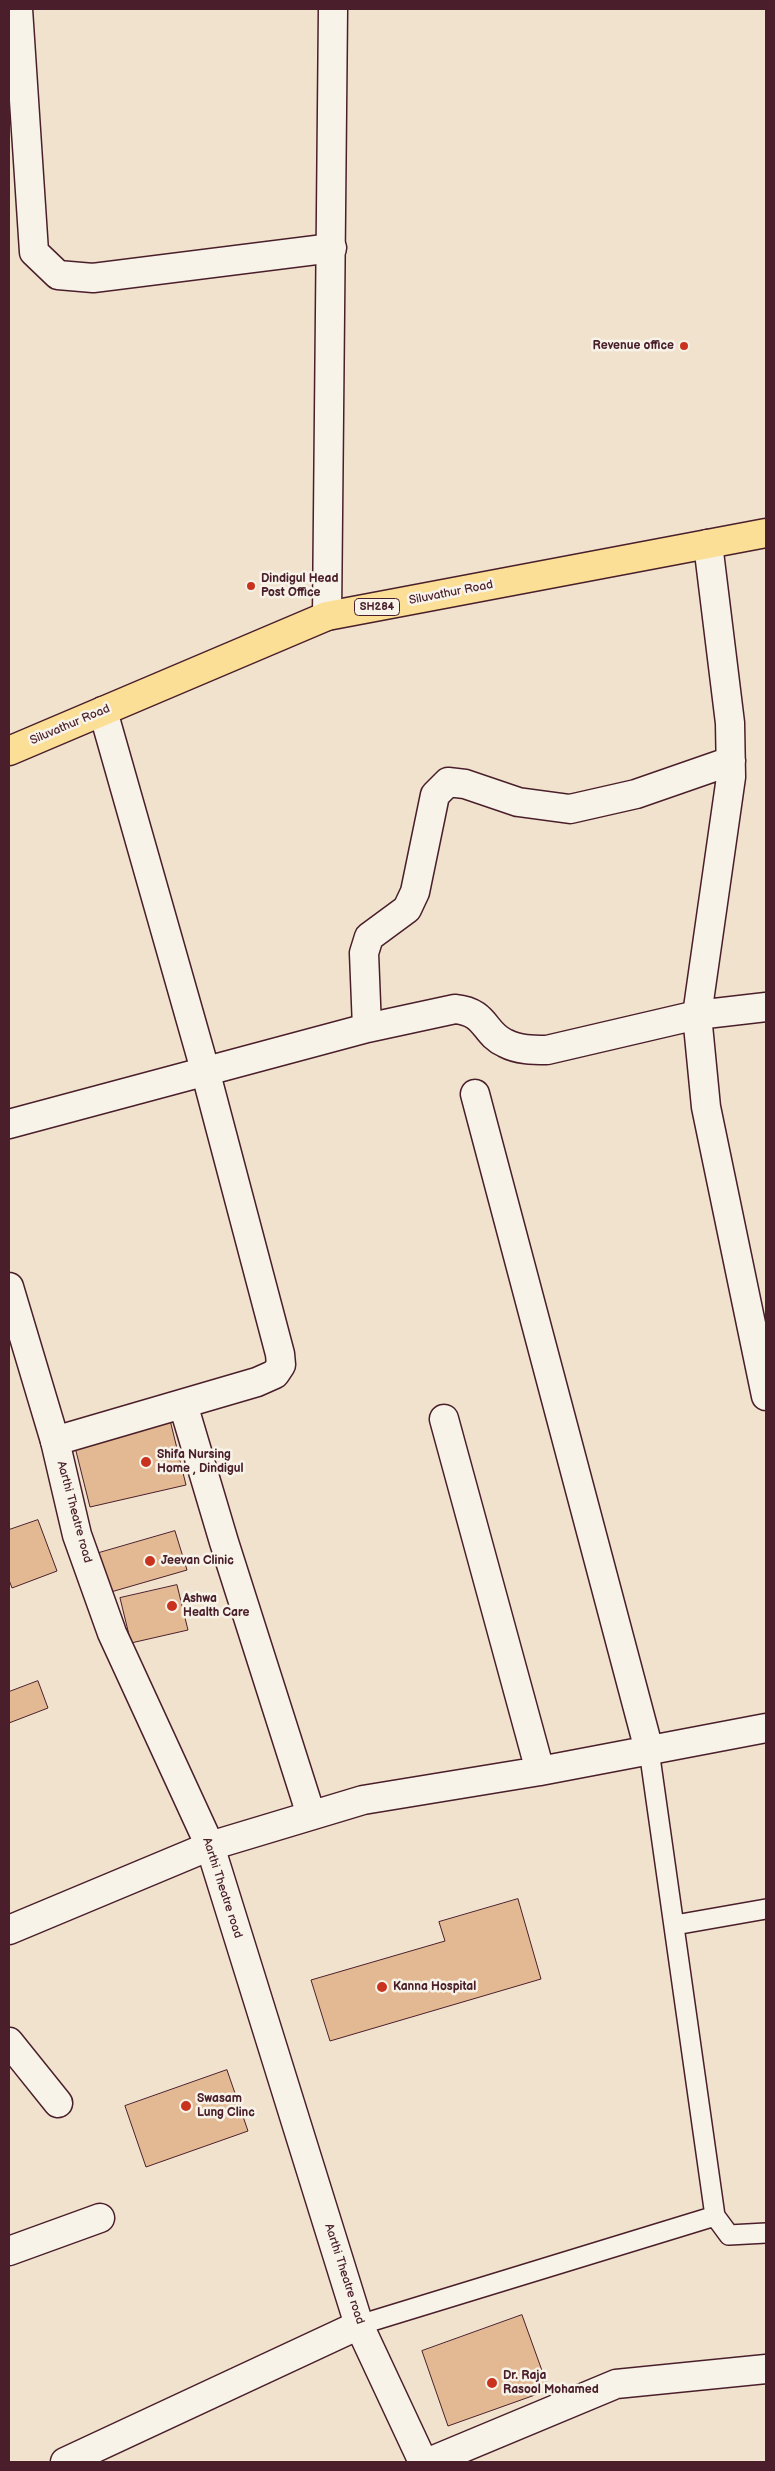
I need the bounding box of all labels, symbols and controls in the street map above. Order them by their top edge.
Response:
place label: Revenue office [593,339,674,353]
marker: Revenue office [678,340,690,352]
place label: Dindigul Head Post Office [261,572,338,600]
street label: Siluvathur Road [408,578,494,608]
marker: Dindigul Head Post Office [245,580,257,592]
road number: SH284 [354,598,400,616]
street label: Siluvathur Road [28,702,112,748]
place label: Shifa Nursing Home , Dindigul [157,1448,243,1476]
marker: Shifa Nursing Home , Dindigul [139,1455,153,1469]
street label: Aarthi Theatre road [53,1459,95,1565]
marker: Jeevan Clinic [143,1554,157,1568]
place label: Jeevan Clinic [161,1554,234,1568]
place label: Ashwa Health Care [183,1592,249,1620]
marker: Ashwa Health Care [165,1599,179,1613]
street label: Aarthi Theatre road [199,1836,245,1940]
marker: Kanna Hospital [375,1980,389,1994]
place label: Kanna Hospital [393,1980,476,1994]
place label: Swasam Lung Clinc [197,2092,255,2120]
marker: Swasam Lung Clinc [179,2099,193,2113]
street label: Aarthi Theatre road [321,2222,367,2326]
place label: Dr. Raja Rasool Mohamed [503,2369,599,2397]
marker: Dr. Raja Rasool Mohamed [485,2376,499,2390]

